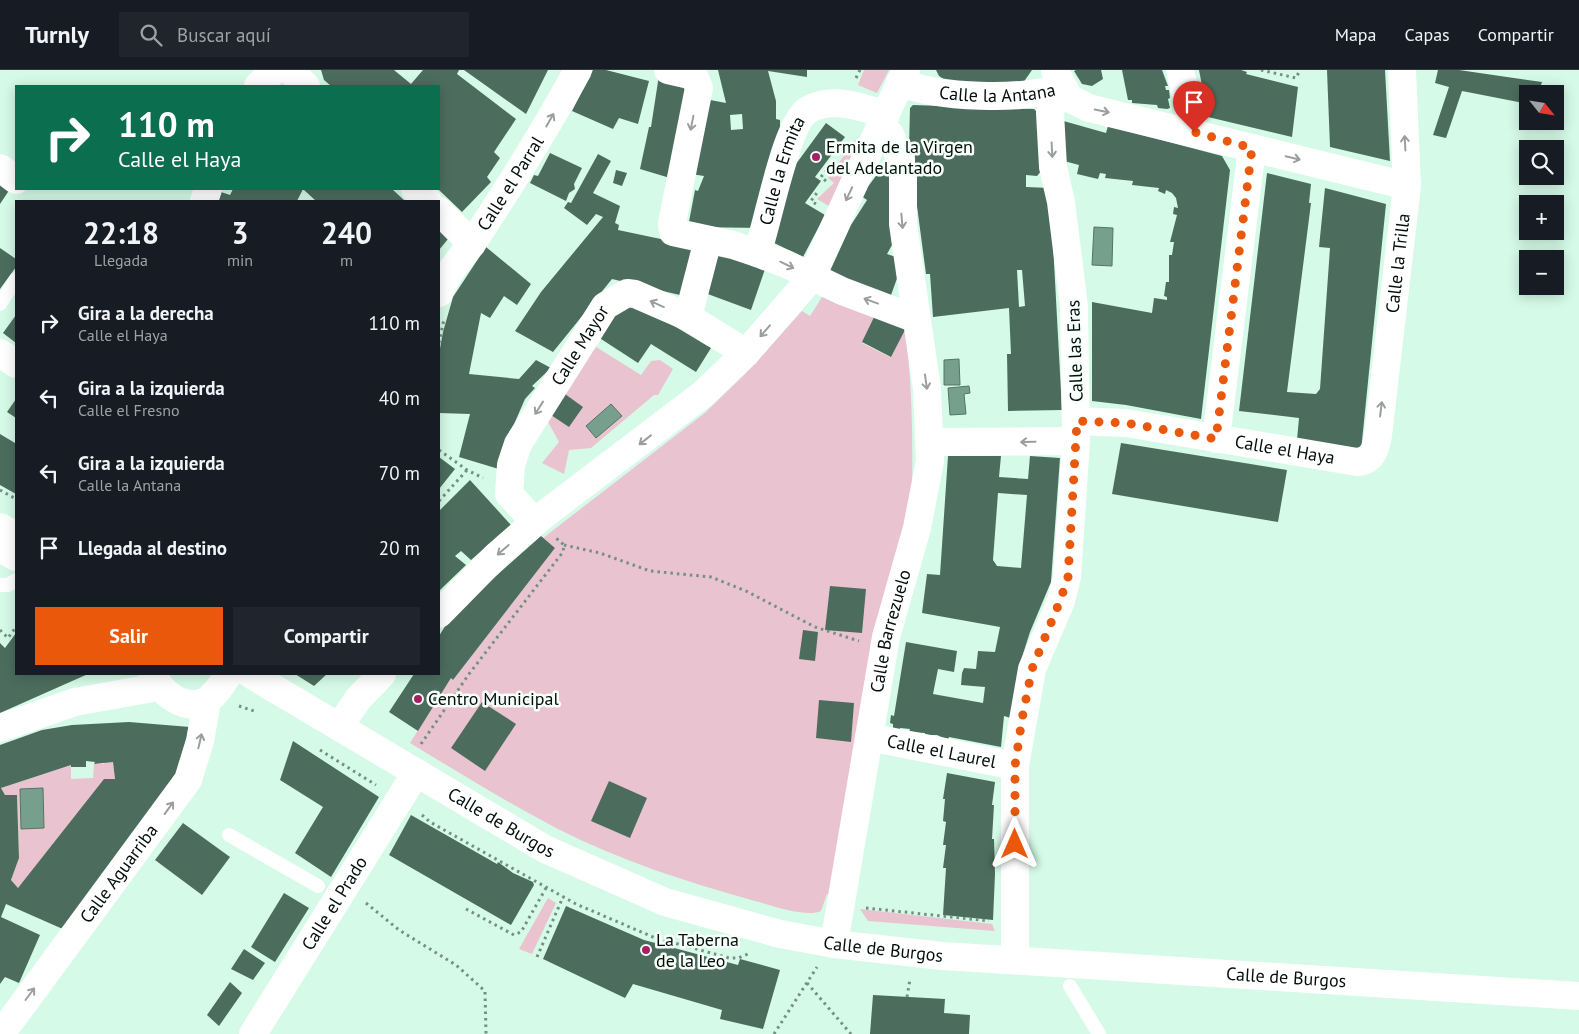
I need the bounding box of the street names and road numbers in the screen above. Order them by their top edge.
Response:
street label: Calle la Antana [938,78,1058,107]
street label: Calle la Ermita [754,112,810,227]
street label: Calle el Parral [472,131,549,235]
street label: Calle la Trilla [1380,212,1415,314]
street label: Calle las Eras [1061,300,1088,402]
street label: Calle Mayor [546,301,614,390]
street label: Calle el Haya [1233,430,1337,469]
street label: Calle Barrezuelo [865,567,916,694]
street label: Calle el Laurel [885,729,999,773]
street label: Calle de Burgos [444,782,558,863]
street label: Calle Aguarriba [75,819,163,927]
street label: Calle el Prado [296,852,372,954]
street label: Calle de Burgos [822,930,944,967]
street label: Calle de Burgos [1225,962,1347,992]

